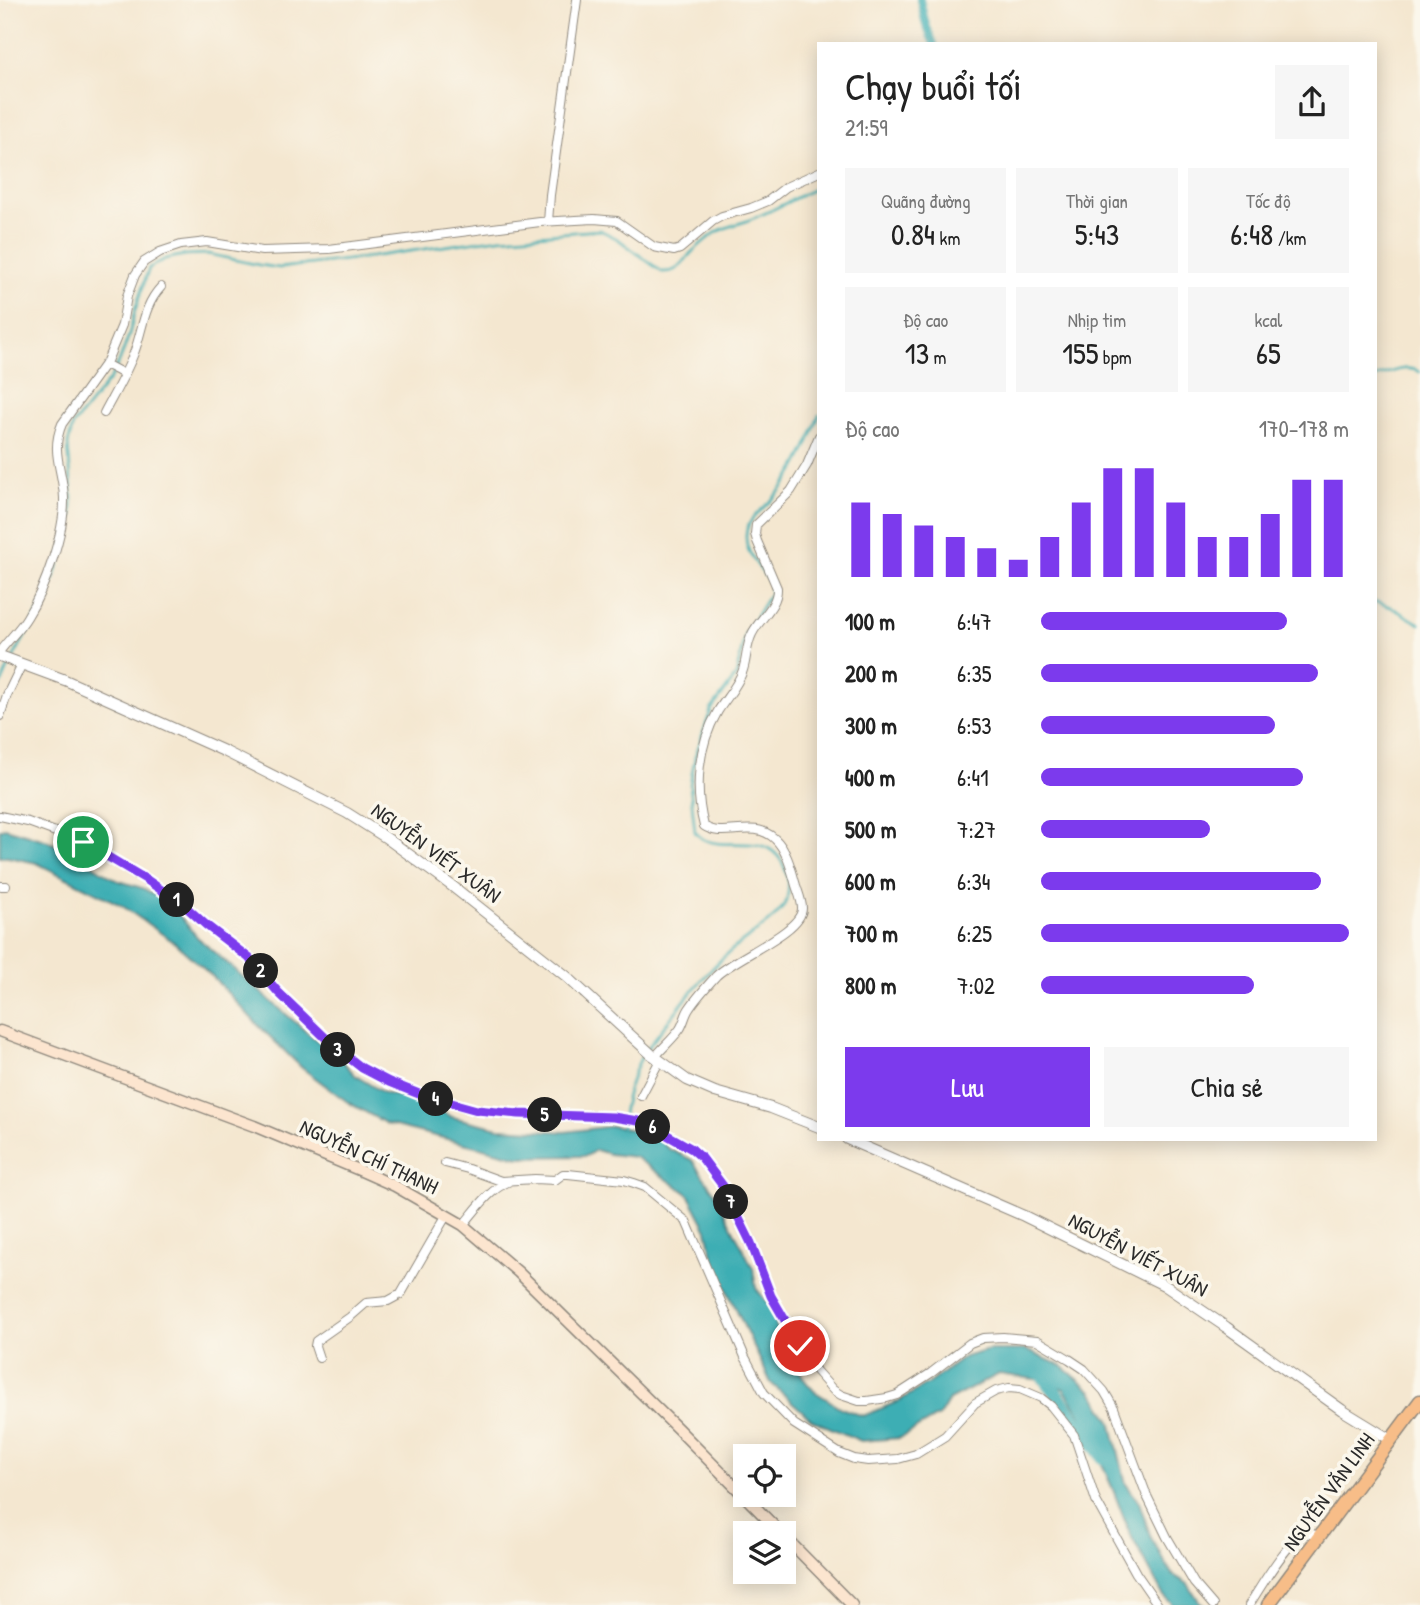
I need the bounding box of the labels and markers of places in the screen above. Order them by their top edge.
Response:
pin [53,812,113,872]
pin: 1 [160,883,194,918]
pin: 2 [244,954,278,988]
pin: 3 [320,1032,356,1068]
pin: 4 [418,1082,453,1116]
pin: 5 [528,1098,562,1132]
pin: 6 [636,1110,670,1144]
pin: 7 [714,1184,748,1220]
pin [770,1316,830,1376]

